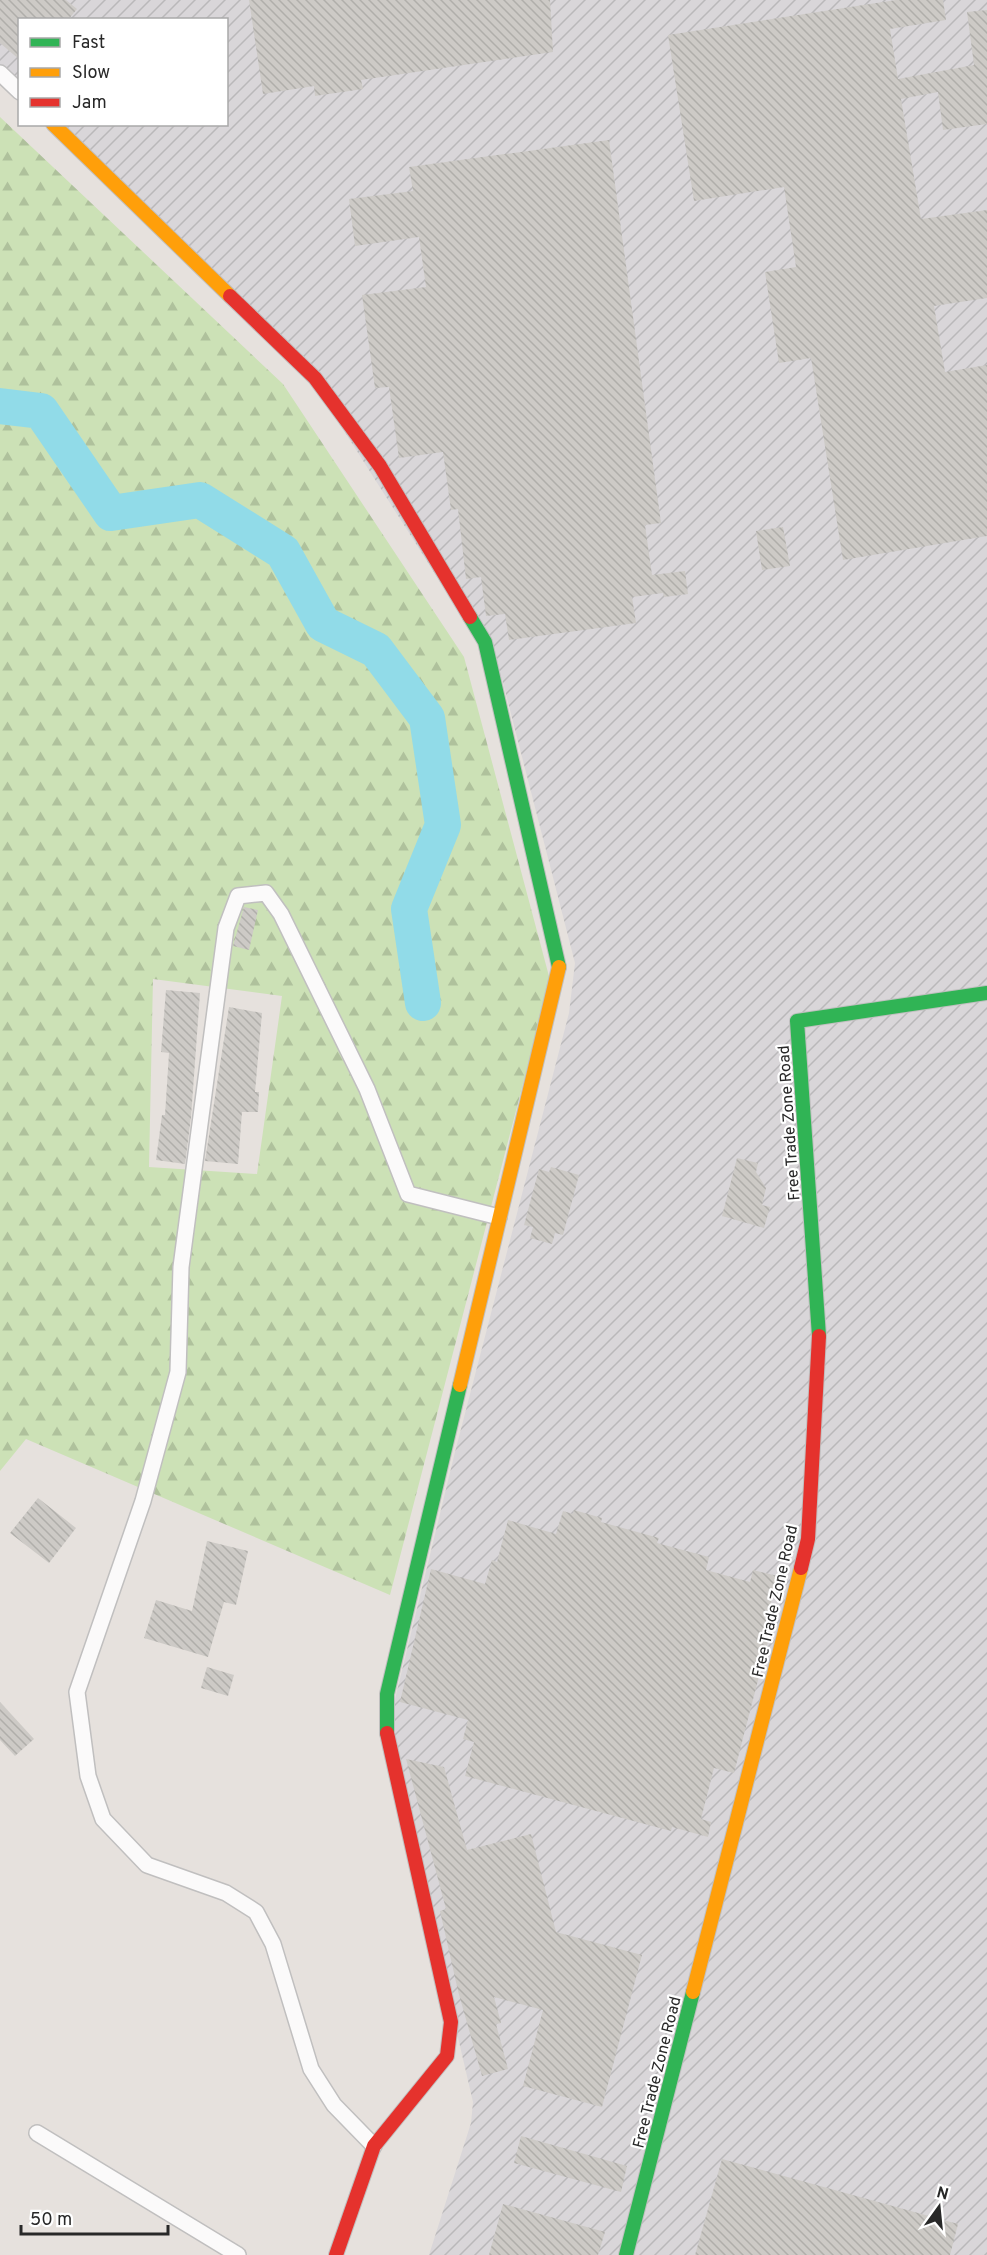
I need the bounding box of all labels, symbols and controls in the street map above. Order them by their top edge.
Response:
legend [18,18,228,126]
text: Fast [72,32,105,55]
text: Slow [72,62,110,85]
text: Jam [72,92,107,115]
street label: Free Trade Zone Road [775,1045,805,1201]
street label: Free Trade Zone Road [749,1523,803,1680]
street label: Free Trade Zone Road [629,1995,686,2150]
north arrow [909,2177,969,2237]
text: N [934,2183,951,2206]
scale bar [21,2198,168,2236]
text: 50 m [30,2209,72,2232]

